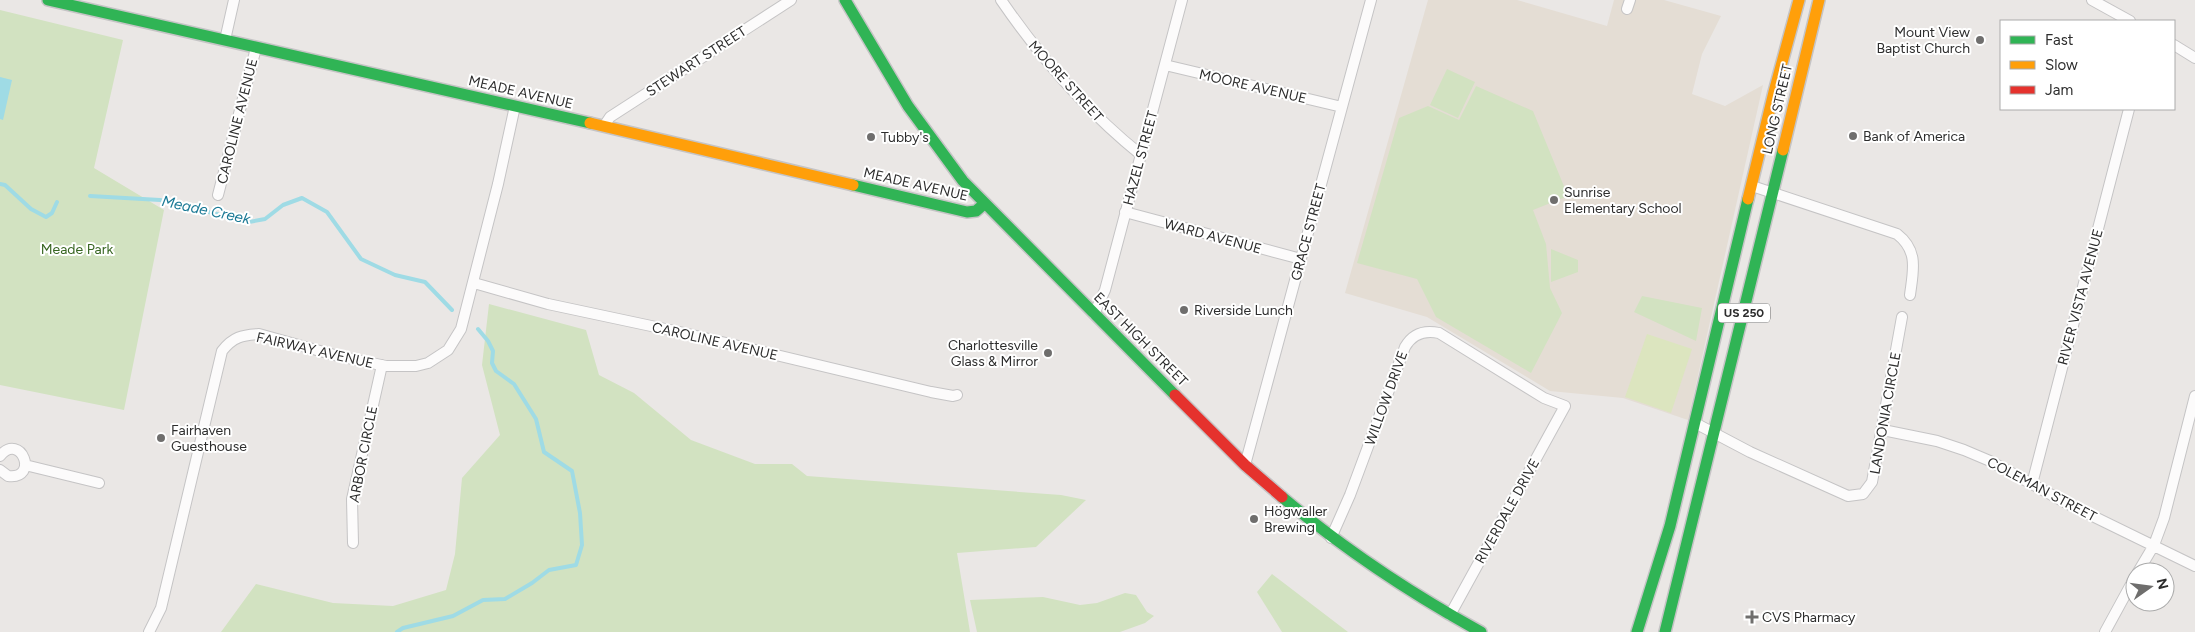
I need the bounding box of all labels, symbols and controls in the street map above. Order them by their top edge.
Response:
legend [2000,20,2175,110]
street label: STEWART STREET [643,22,750,100]
place label: Mount View Baptist Church [1876,24,1970,57]
text: Fast [2045,31,2074,49]
marker: Mount View Baptist Church [1974,34,1986,46]
street label: MOORE STREET [1025,37,1107,126]
text: Slow [2045,56,2078,74]
street label: CAROLINE AVENUE [214,57,261,186]
street label: LONG STREET [1759,62,1796,156]
street label: MOORE AVENUE [1197,66,1308,107]
street label: MEADE AVENUE [467,72,575,113]
text: Jam [2045,81,2073,99]
street label: HAZEL STREET [1120,109,1161,207]
place label: Bank of America [1863,128,1965,145]
place label: Tubby's [881,129,929,146]
marker: Bank of America [1847,130,1859,142]
marker: Tubby's [865,131,877,143]
street label: MEADE AVENUE [862,164,970,205]
street label: GRACE STREET [1287,181,1330,283]
place label: Sunrise Elementary School [1564,184,1682,217]
water label: Meade Creek [160,192,253,228]
marker: Sunrise Elementary School [1548,194,1560,206]
street label: WARD AVENUE [1162,215,1263,258]
street label: RIVER VISTA AVENUE [2054,227,2107,367]
park label: Meade Park [41,241,113,258]
street label: EAST HIGH STREET [1090,289,1191,390]
place label: Riverside Lunch [1194,302,1293,319]
marker: Riverside Lunch [1178,304,1190,316]
road number: US 250 [1718,304,1770,322]
street label: CAROLINE AVENUE [650,319,780,364]
street label: FAIRWAY AVENUE [255,329,375,372]
place label: Charlottesville Glass & Mirror [948,337,1038,370]
marker: Charlottesville Glass & Mirror [1042,347,1054,359]
street label: WILLOW DRIVE [1361,349,1411,448]
street label: LANDONIA CIRCLE [1866,351,1905,476]
street label: ARBOR CIRCLE [346,404,381,504]
place label: Fairhaven Guesthouse [171,422,247,455]
marker: Fairhaven Guesthouse [155,432,167,444]
street label: COLEMAN STREET [1984,453,2100,526]
street label: RIVERDALE DRIVE [1471,456,1543,567]
place label: Högwaller Brewing [1264,503,1328,536]
marker: Högwaller Brewing [1248,513,1260,525]
north arrow [2125,562,2175,612]
text: N [2153,577,2172,591]
place label: CVS Pharmacy [1762,609,1856,626]
marker: CVS Pharmacy [1746,611,1758,623]

